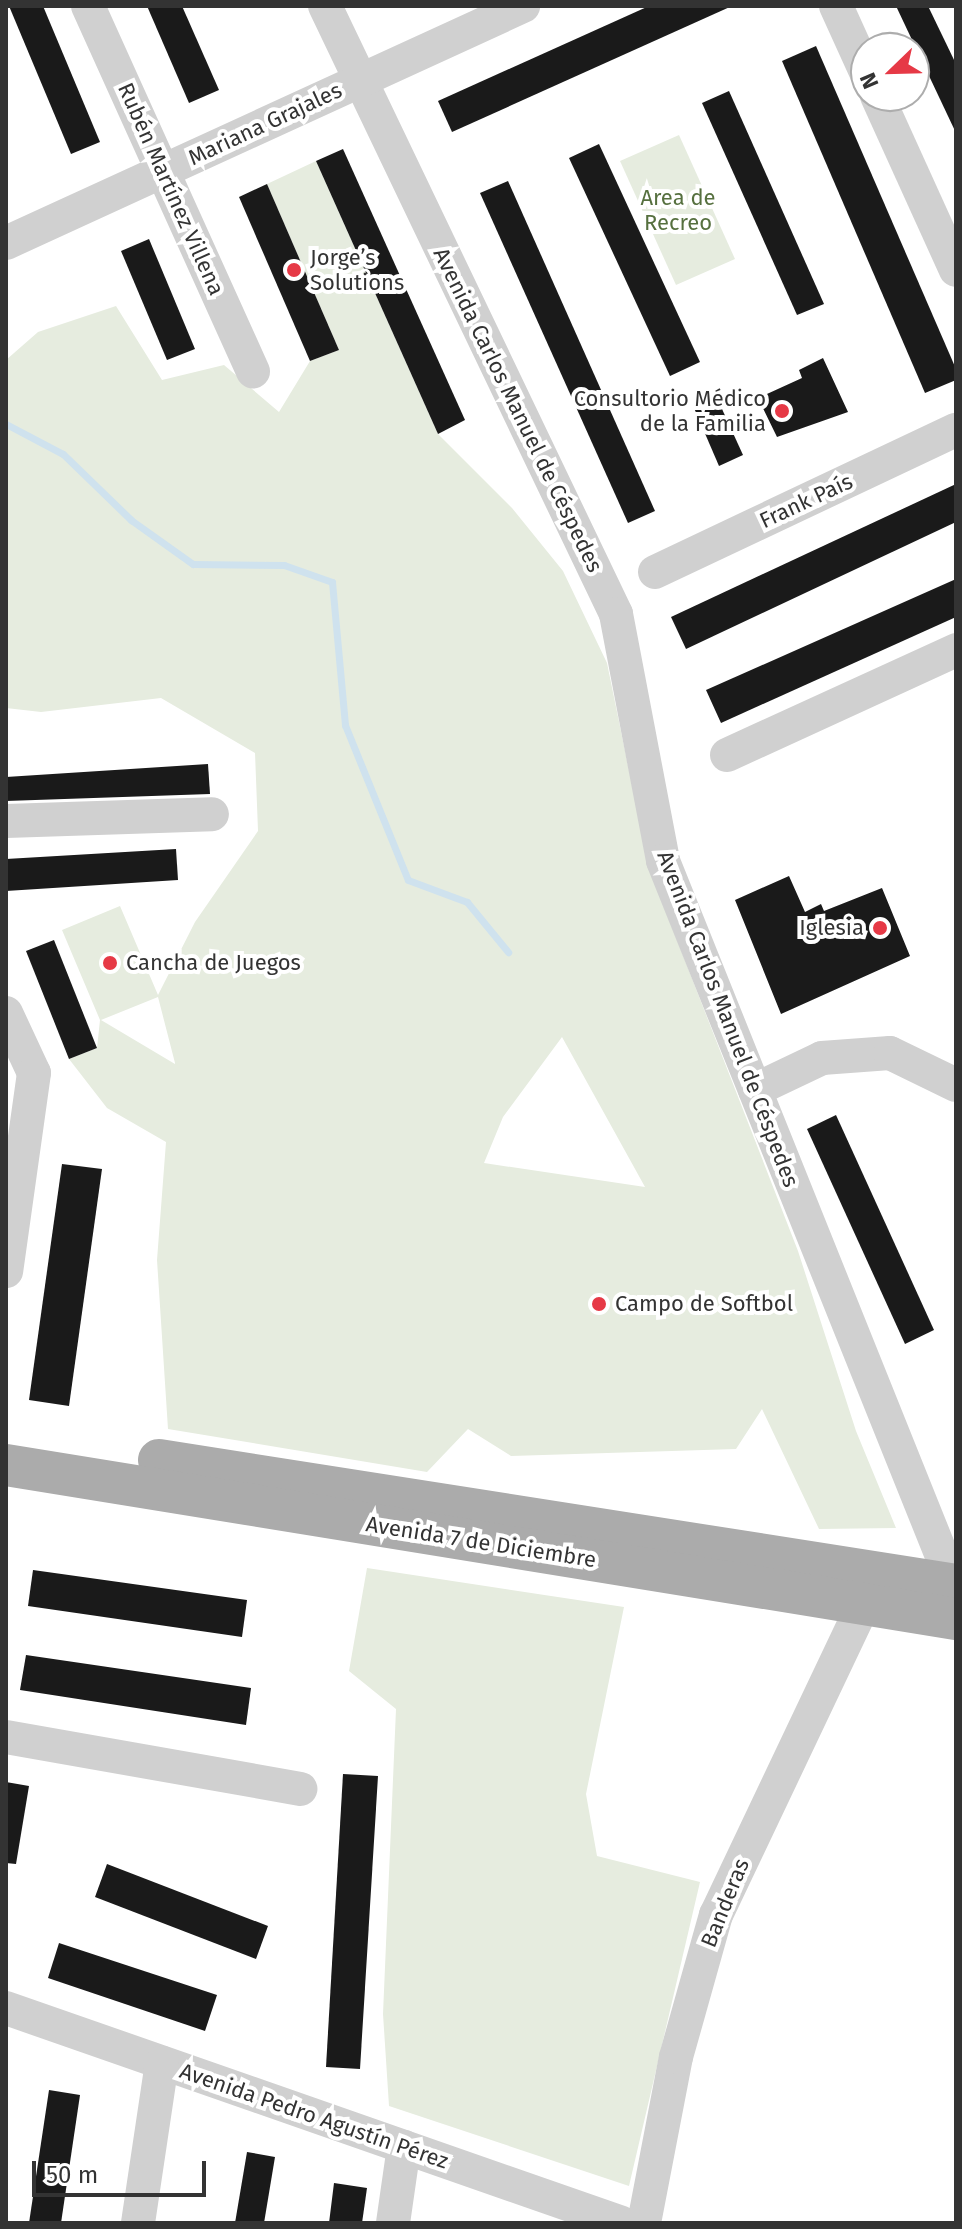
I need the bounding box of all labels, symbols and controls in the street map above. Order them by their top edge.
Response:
north arrow [850,32,930,112]
text: N [854,69,885,93]
street label: Mariana Grajales [184,77,346,171]
street label: Rubén Martínez Villena [112,79,230,299]
park label: Area de Recreo [640,184,716,236]
street label: Avenida Carlos Manuel de Céspedes [428,243,608,577]
place label: Jorge’s Solutions [310,244,404,296]
marker: Jorge’s Solutions [285,261,303,279]
place label: Consultorio Médico de la Familia [574,385,766,436]
marker: Consultorio Médico de la Familia [773,402,791,420]
street label: Frank País [755,468,857,534]
street label: Avenida Carlos Manuel de Céspedes [652,847,804,1191]
place label: Iglesia [799,915,864,941]
marker: Iglesia [871,919,889,937]
place label: Cancha de Juegos [126,950,301,976]
marker: Cancha de Juegos [101,954,119,972]
place label: Campo de Softbol [615,1291,793,1317]
marker: Campo de Softbol [590,1295,608,1313]
street label: Avenida 7 de Diciembre [364,1511,598,1573]
street label: Banderas [695,1855,755,1951]
street label: Avenida Pedro Agustín Pérez [176,2058,452,2174]
scale bar [36,2145,210,2195]
text: 50 m [46,2161,98,2189]

